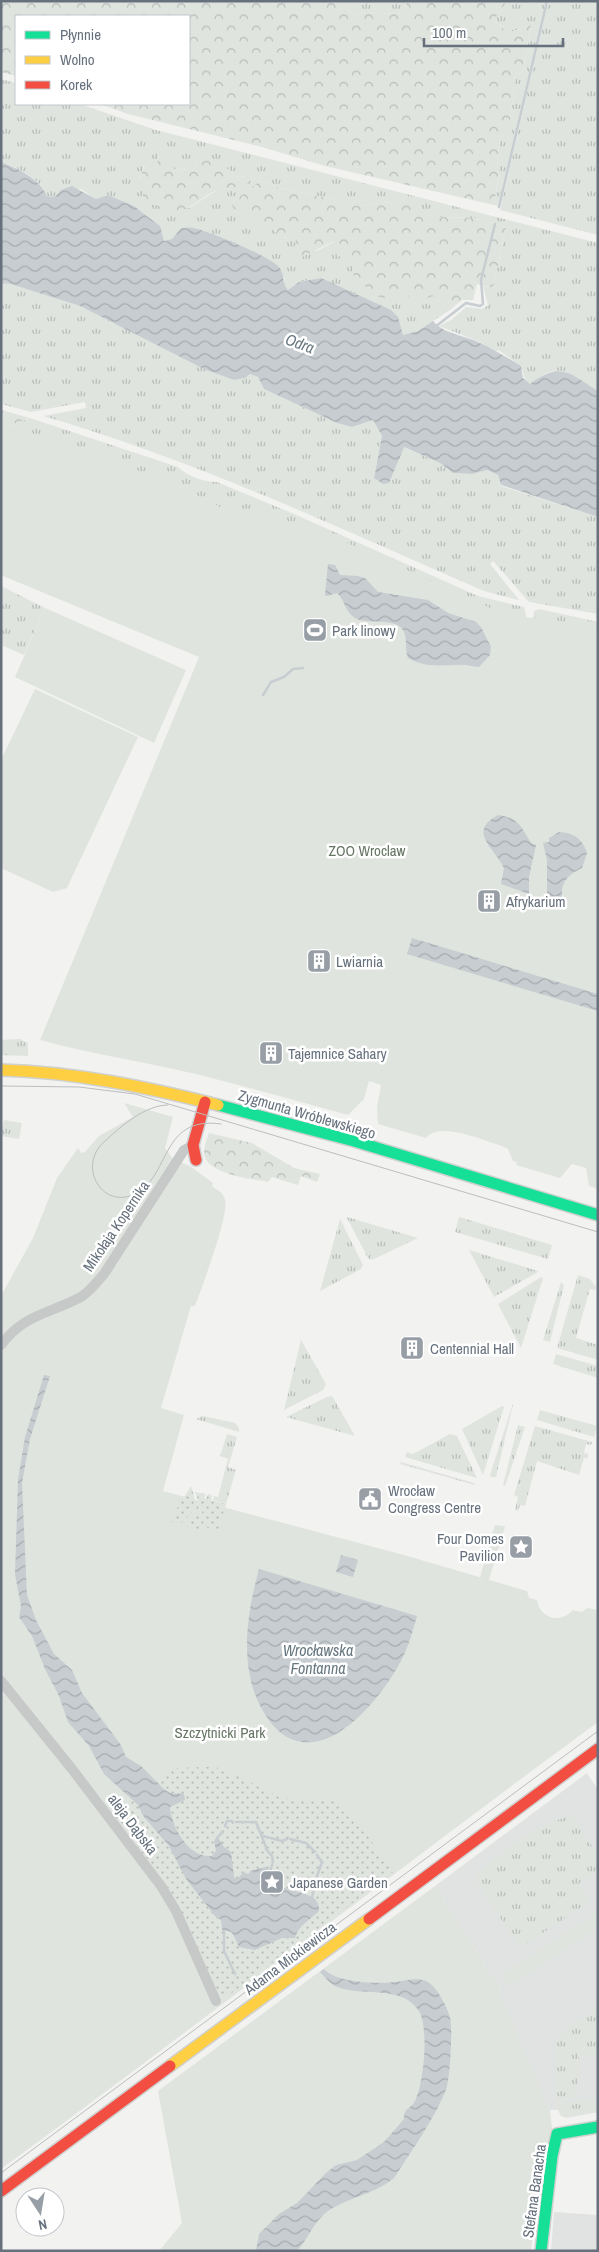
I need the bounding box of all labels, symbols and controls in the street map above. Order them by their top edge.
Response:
legend [15,15,190,105]
scale bar [424,15,563,47]
text: 100 m [432,22,466,43]
text: Płynnie [60,24,101,45]
text: Wolno [60,49,95,70]
text: Korek [60,74,93,95]
water label: Odra [283,328,317,358]
sports icon: Park linowy [302,617,328,643]
place label: Park linowy [332,620,396,641]
park label: ZOO Wroclaw [328,840,406,861]
building icon: Afrykarium [476,888,502,914]
place label: Afrykarium [505,891,565,912]
building icon: Lwiarnia [306,948,332,974]
place label: Lwiarnia [336,951,383,972]
building icon: Tajemnice Sahary [258,1040,284,1066]
place label: Tajemnice Sahary [288,1043,388,1064]
street label: Zygmunta Wróblewskiego [236,1084,378,1144]
street label: Mikołaja Kopernika [78,1176,154,1276]
building icon: Centennial Hall [399,1335,425,1361]
place label: Centennial Hall [430,1338,514,1359]
place label: Wrocław Congress Centre [388,1480,481,1518]
public building icon: Wrocław Congress Centre [357,1486,383,1512]
place label: Four Domes Pavilion [437,1528,504,1566]
place icon: Four Domes Pavilion [508,1534,534,1560]
water label: Wrocławska Fontanna [283,1639,353,1679]
park label: Szczytnicki Park [175,1722,266,1743]
street label: aleja Dąbska [103,1789,163,1859]
place icon: Japanese Garden [259,1869,285,1895]
place label: Japanese Garden [290,1872,388,1893]
street label: Adama Mickiewicza [239,1916,340,2000]
street label: Stefana Banacha [517,2143,551,2239]
north arrow [15,2187,65,2237]
text: N [37,2215,49,2234]

